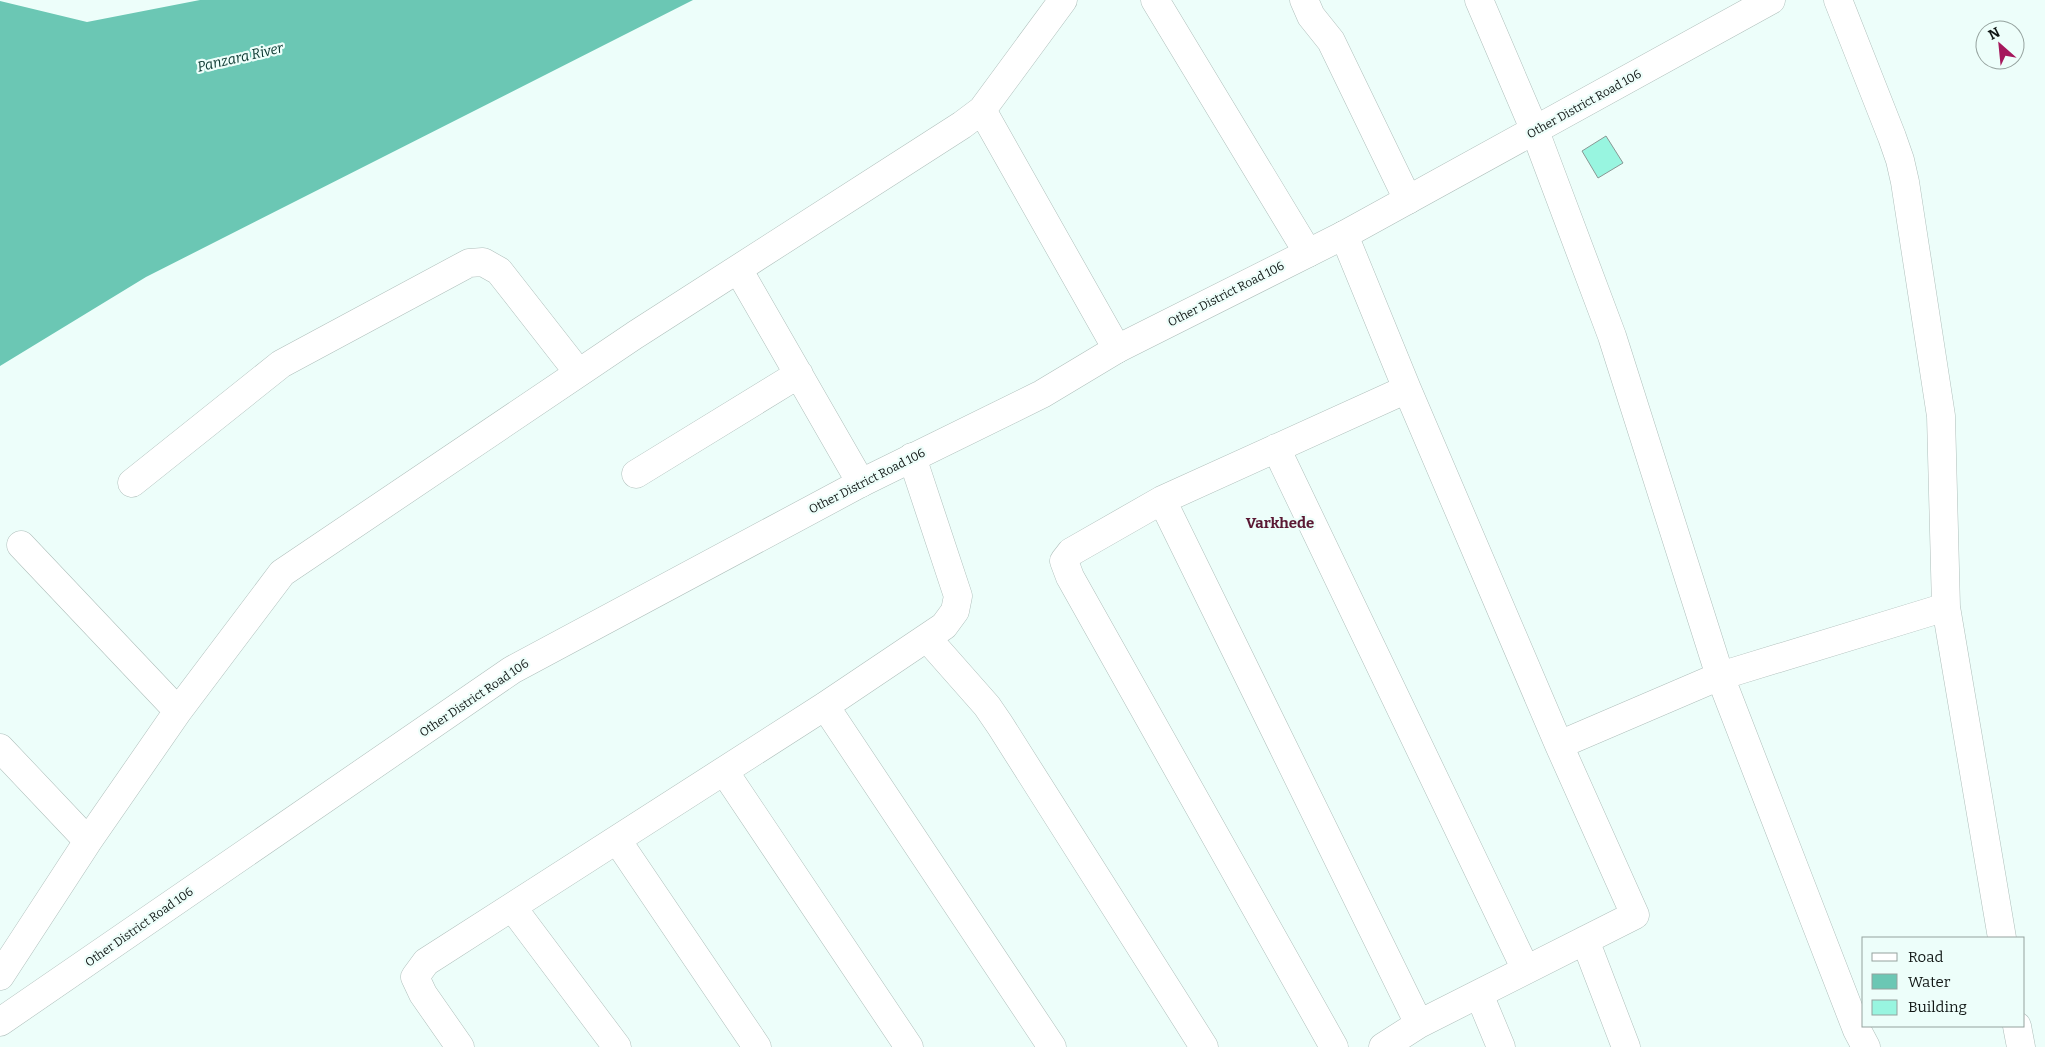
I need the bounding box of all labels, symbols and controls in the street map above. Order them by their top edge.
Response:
north arrow [1975,20,2025,70]
text: N [1986,24,2003,44]
water label: Panzara River [195,39,286,76]
street label: Other District Road 106 [1524,67,1644,141]
street label: Other District Road 106 [1166,259,1286,329]
street label: Other District Road 106 [807,446,927,516]
district label: Varkhede [1246,514,1314,532]
street label: Other District Road 106 [417,656,531,740]
street label: Other District Road 106 [82,884,196,970]
legend [1862,937,2025,1027]
text: Road [1908,948,1943,966]
text: Water [1908,973,1951,991]
text: Building [1908,998,1967,1016]

